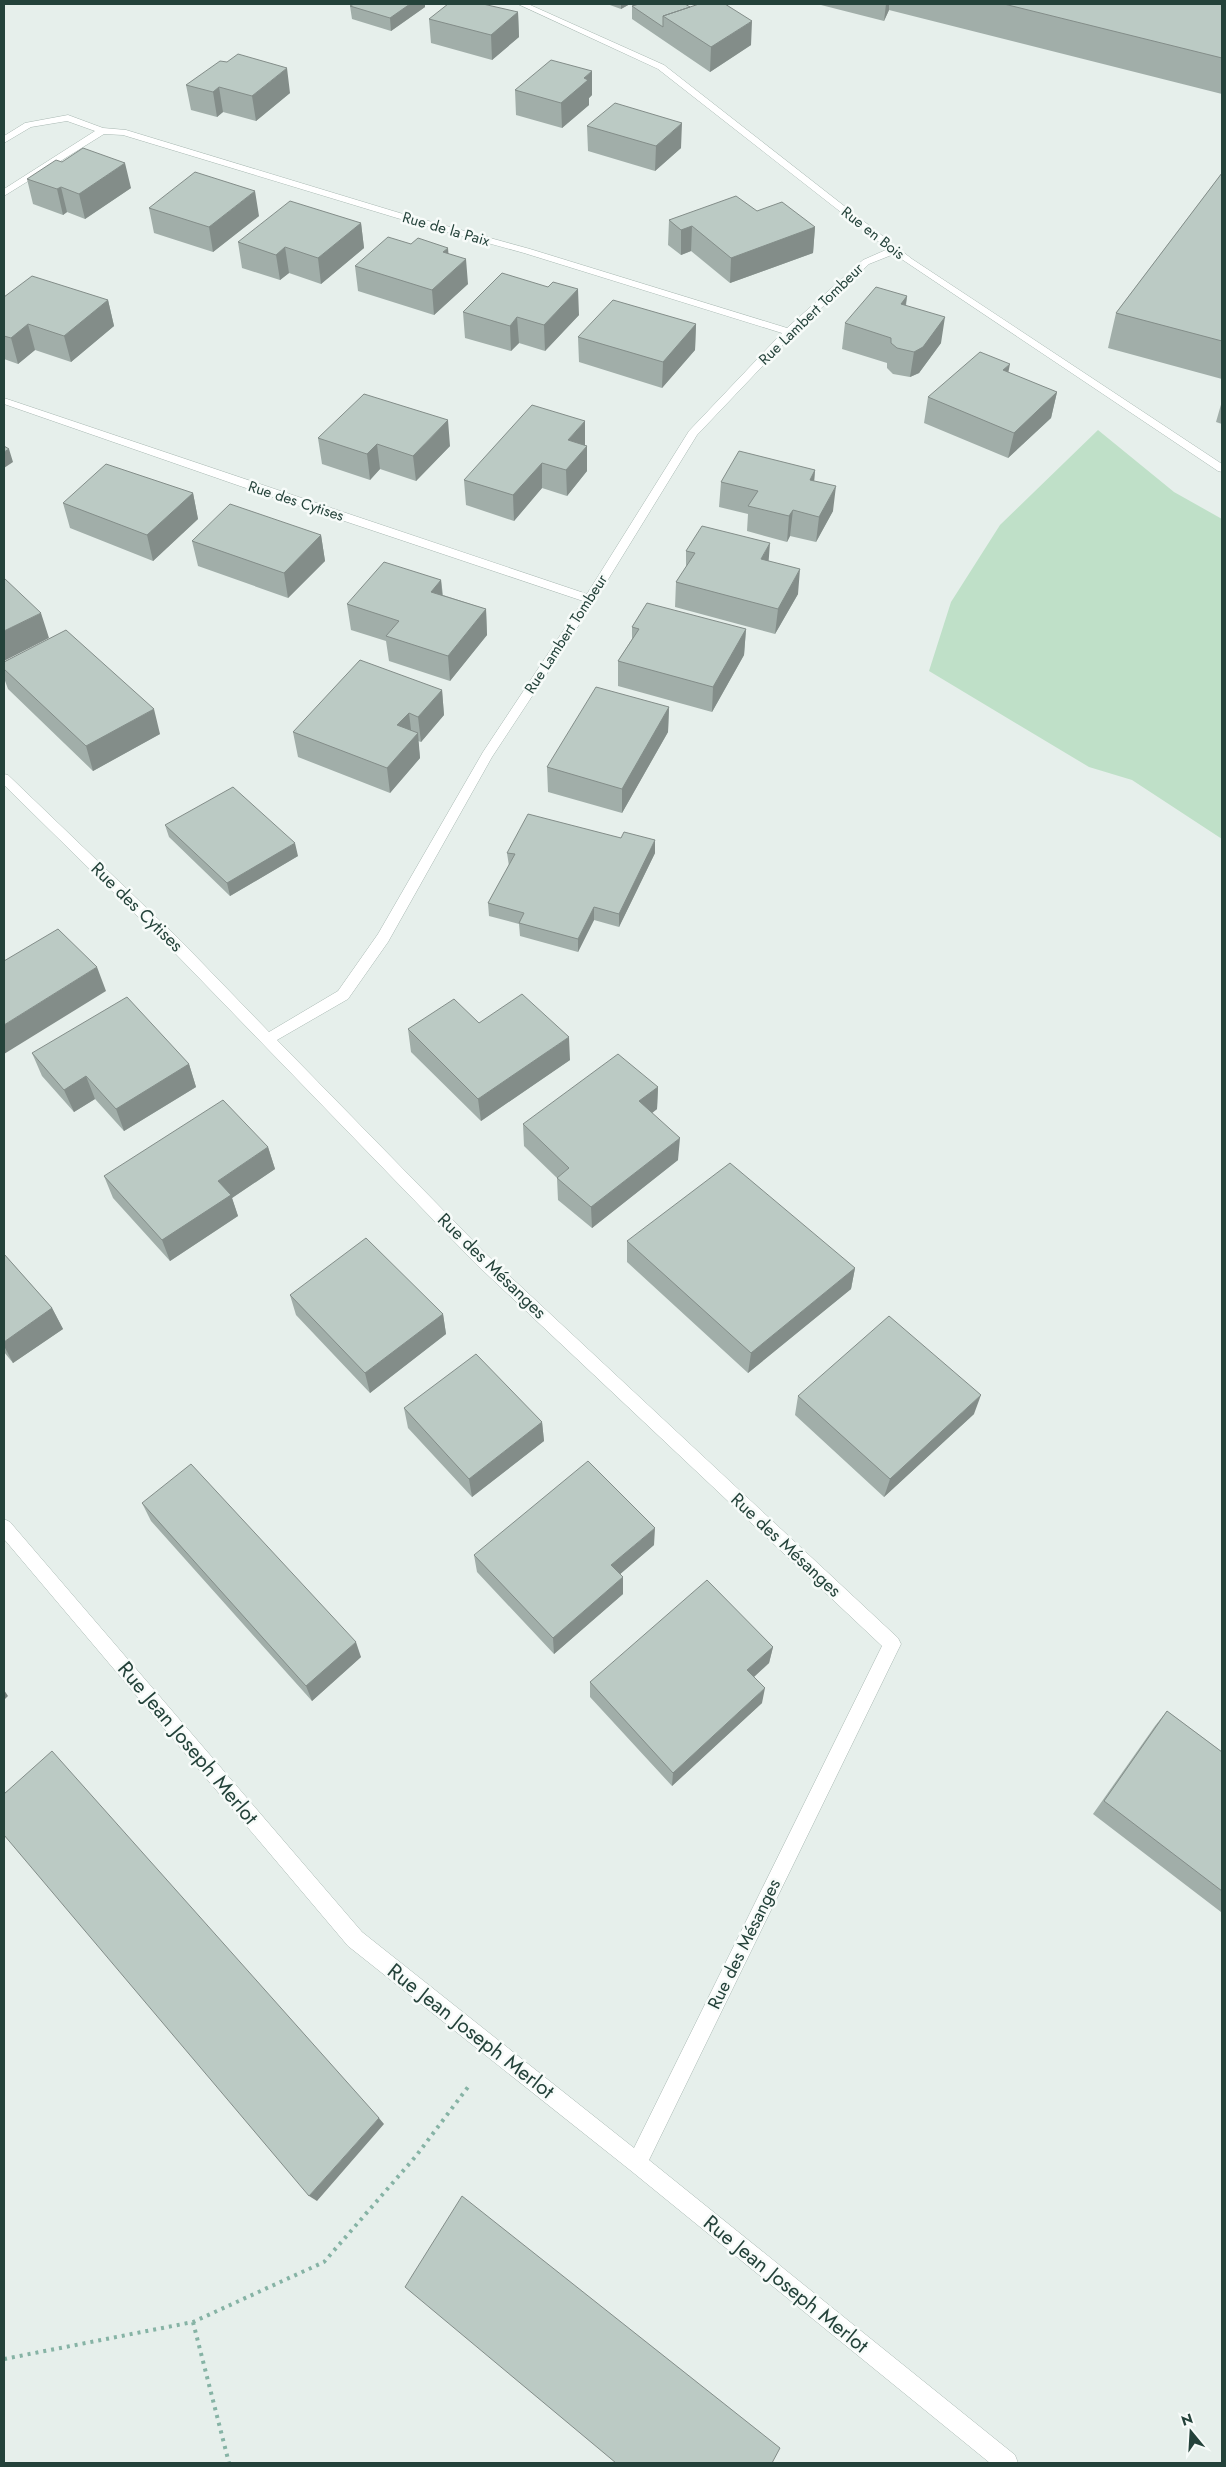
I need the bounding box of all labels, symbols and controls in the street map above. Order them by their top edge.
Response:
street label: Rue en Bois [837,201,909,265]
street label: Rue de la Paix [400,206,493,252]
street label: Rue Lambert Tombeur [754,257,869,370]
street label: Rue des Cytises [245,475,347,527]
street label: Rue Lambert Tombeur [519,569,613,698]
street label: Rue des Cytises [85,856,189,958]
street label: Rue des Mésanges [432,1207,552,1325]
street label: Rue des Mésanges [725,1487,847,1603]
street label: Rue Jean Joseph Merlot [111,1655,265,1831]
street label: Rue des Mésanges [701,1874,787,2014]
street label: Rue Jean Joseph Merlot [381,1956,561,2106]
street label: Rue Jean Joseph Merlot [697,2208,875,2360]
north arrow [1166,2407,1216,2457]
text: N [1179,2408,1195,2431]

